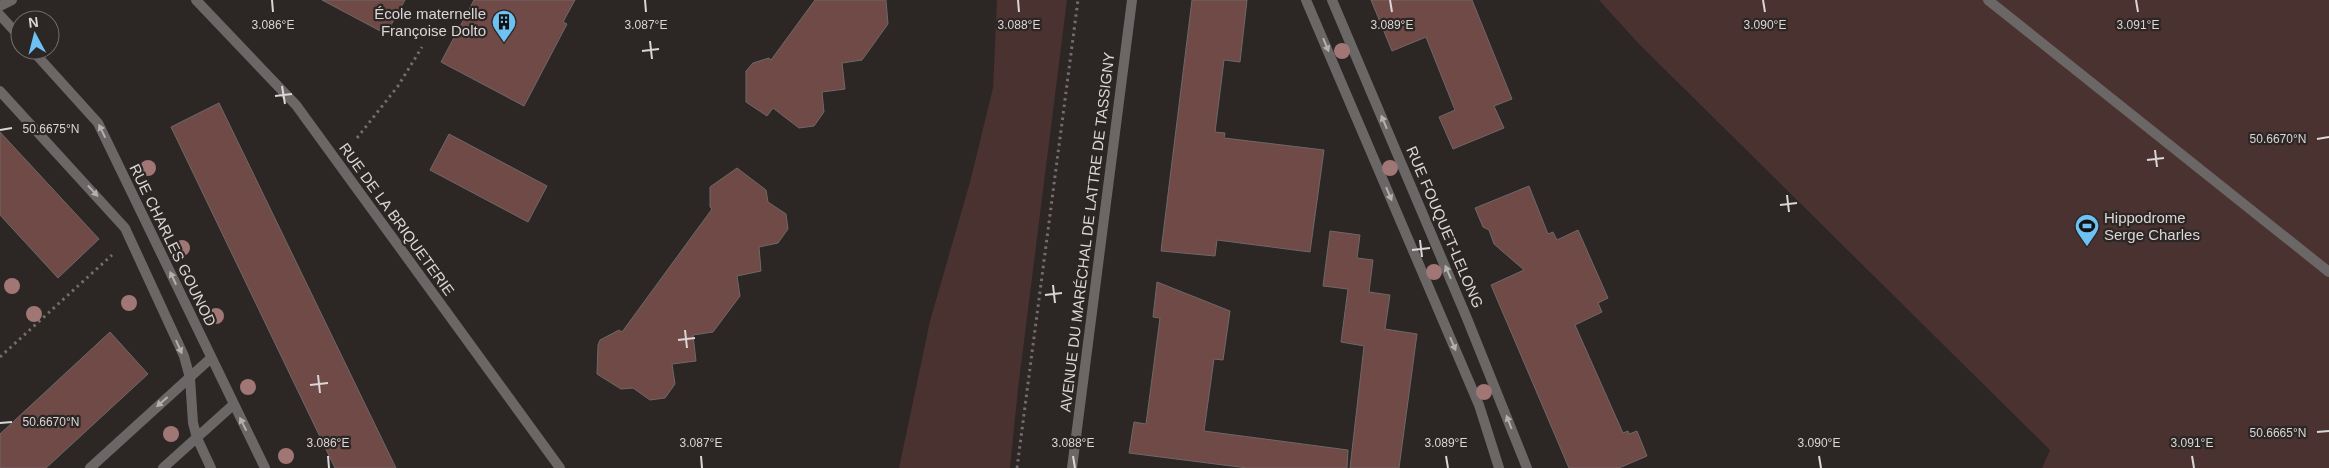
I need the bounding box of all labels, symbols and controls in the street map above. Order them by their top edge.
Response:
place label: École maternelle Françoise Dolto [374,5,486,39]
building icon: École maternelle Françoise Dolto [491,9,517,43]
north arrow [10,10,60,60]
text: N [27,14,39,31]
text: 3.086°E [252,18,294,32]
text: 3.087°E [625,18,667,32]
text: 3.088°E [998,18,1040,32]
text: 3.089°E [1371,18,1413,32]
text: 3.090°E [1744,18,1786,32]
text: 3.091°E [2117,18,2159,32]
one-way arrow [1322,38,1330,52]
street label: AVENUE DU MARÉCHAL DE LATTRE DE TASSIGNY [1056,51,1118,413]
one-way arrow [1380,115,1388,130]
text: 50.6675°N [23,122,79,136]
one-way arrow [98,124,106,139]
text: 50.6670°N [2250,132,2306,146]
street label: RUE DE LA BRIQUETERIE [336,139,458,299]
street label: RUE FOUQUET-LELONG [1403,144,1487,310]
street label: RUE CHARLES GOUNOD [126,161,220,329]
one-way arrow [87,185,99,197]
one-way arrow [1386,187,1394,201]
place label: Hippodrome Serge Charles [2104,209,2200,243]
sports icon: Hippodrome Serge Charles [2074,213,2100,247]
one-way arrow [1443,265,1451,279]
one-way arrow [169,271,177,285]
one-way arrow [1450,337,1458,351]
one-way arrow [176,340,184,354]
one-way arrow [156,397,169,408]
text: 50.6670°N [23,415,79,429]
one-way arrow [1505,415,1512,430]
one-way arrow [239,417,247,431]
text: 50.6665°N [2250,426,2306,440]
text: 3.086°E [307,436,349,450]
text: 3.087°E [680,436,722,450]
text: 3.088°E [1052,436,1094,450]
text: 3.089°E [1425,436,1467,450]
text: 3.090°E [1798,436,1840,450]
text: 3.091°E [2171,436,2213,450]

